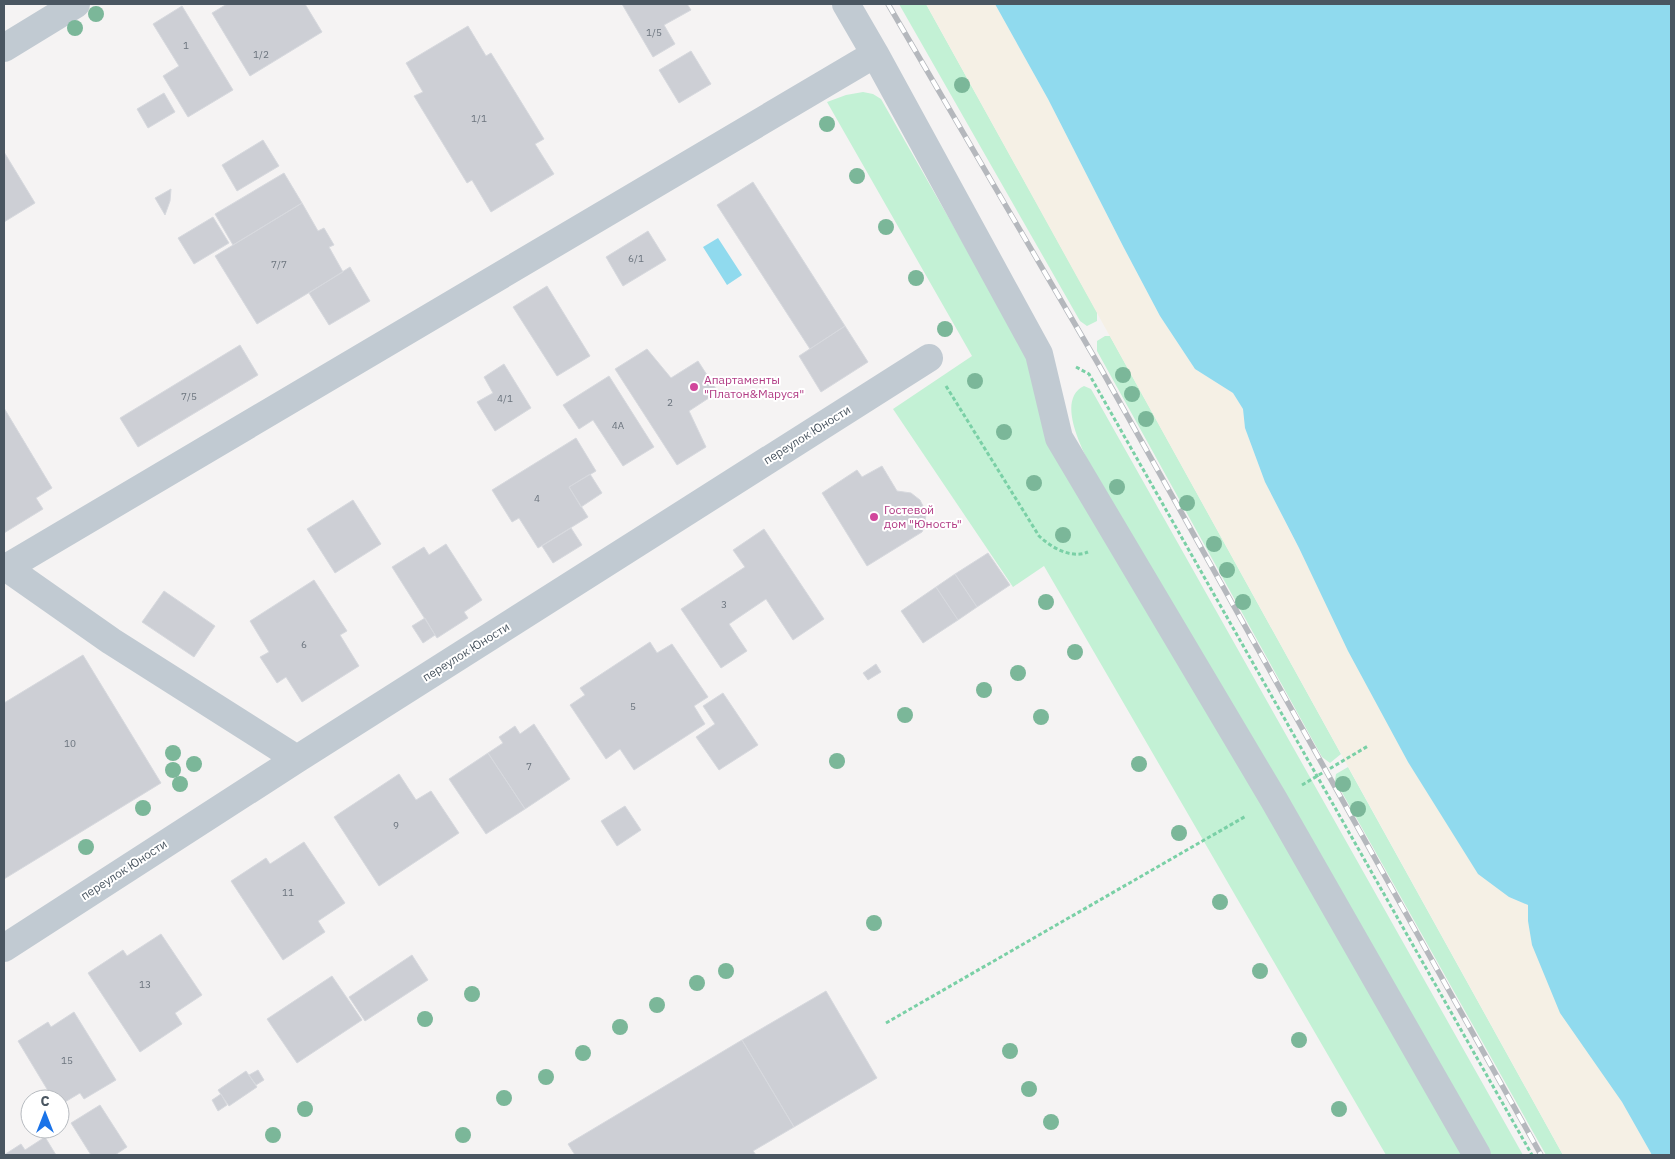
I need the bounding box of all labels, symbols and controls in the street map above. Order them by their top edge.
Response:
house number: 1/5 [646,26,662,39]
house number: 1 [183,39,189,52]
house number: 1/2 [253,48,269,61]
house number: 1/1 [471,112,487,125]
house number: 6/1 [628,252,644,265]
house number: 7/7 [271,258,287,271]
place label: Апартаменты "Платон&Маруся" [704,372,804,401]
marker: Апартаменты "Платон&Маруся" [688,381,700,393]
house number: 7/5 [181,390,197,403]
house number: 4/1 [497,392,513,405]
house number: 2 [667,396,673,409]
street label: переулок Юности [760,402,853,467]
house number: 4А [612,419,625,432]
house number: 4 [534,492,540,505]
place label: Гостевой дом "Юность" [884,502,962,531]
marker: Гостевой дом "Юность" [868,511,880,523]
house number: 3 [721,598,727,611]
street label: переулок Юности [419,619,512,684]
house number: 6 [301,638,307,651]
house number: 5 [630,700,636,713]
house number: 10 [64,737,76,750]
house number: 7 [526,760,532,773]
house number: 9 [393,819,399,832]
street label: переулок Юности [78,836,170,903]
house number: 11 [282,886,294,899]
house number: 13 [139,978,151,991]
house number: 15 [61,1054,73,1067]
north arrow [20,1089,70,1139]
text: С [40,1092,50,1110]

